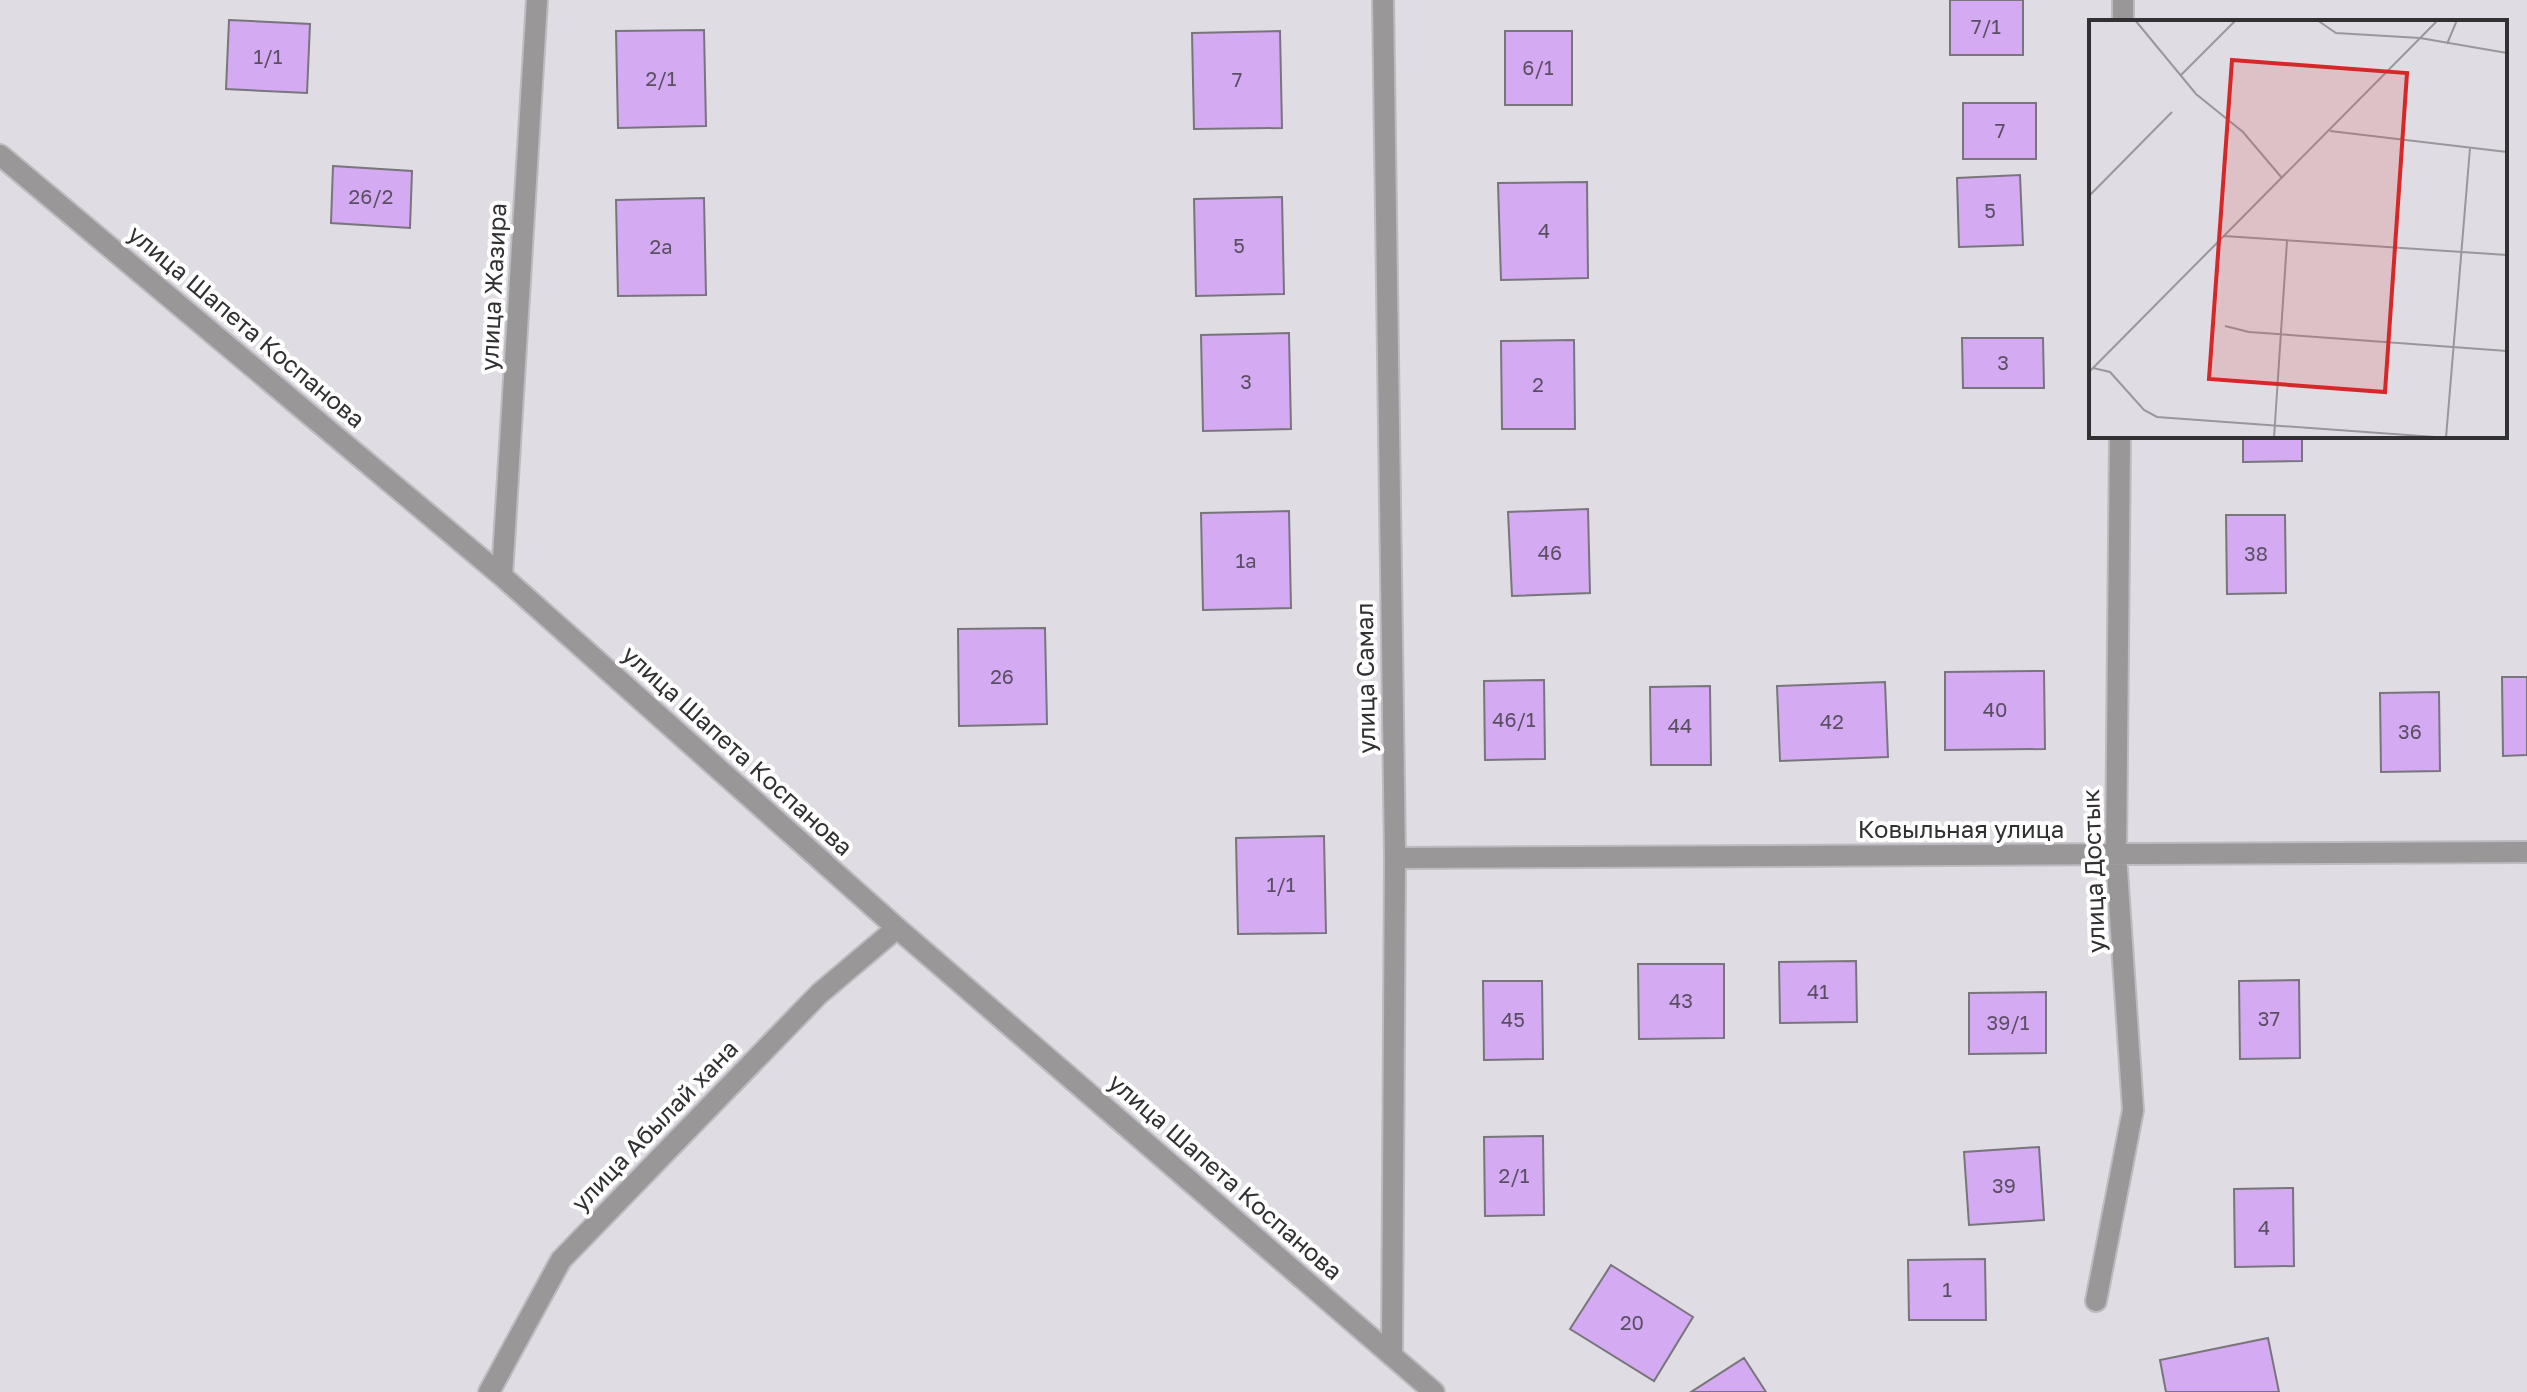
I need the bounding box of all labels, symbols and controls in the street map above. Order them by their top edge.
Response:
house number: 7/1 [1971,14,2001,38]
inset map [2089,20,2507,438]
house number: 1/1 [254,44,283,68]
house number: 6/1 [1522,55,1554,79]
house number: 2/1 [646,66,677,90]
house number: 7 [1232,67,1242,91]
house number: 7 [1995,118,2005,142]
house number: 26/2 [349,184,393,208]
house number: 5 [1984,198,1996,222]
street label: улица Жазира [474,202,511,372]
street label: улица Шапета Коспанова [123,218,371,433]
house number: 4 [1538,218,1550,242]
house number: 5 [1233,233,1245,257]
house number: 2а [650,234,672,258]
house number: 3 [1997,350,2009,374]
house number: 3 [1240,369,1252,393]
house number: 2 [1532,372,1544,396]
house number: 46 [1538,540,1562,564]
house number: 38 [2244,541,2268,565]
house number: 1а [1236,548,1257,572]
street label: улица Самал [1349,602,1380,754]
street label: улица Шапета Коспанова [617,639,859,861]
house number: 26 [990,664,1014,688]
house number: 40 [1983,697,2007,721]
house number: 46/1 [1492,707,1536,731]
house number: 42 [1820,709,1844,733]
house number: 44 [1668,713,1692,737]
house number: 36 [2398,719,2422,743]
street label: улица Достык [2075,788,2110,954]
street label: Ковыльная улица [1858,814,2064,843]
house number: 1/1 [1267,872,1296,896]
house number: 41 [1807,979,1829,1003]
house number: 43 [1669,988,1693,1012]
house number: 37 [2258,1006,2280,1030]
house number: 45 [1501,1007,1525,1031]
house number: 39/1 [1986,1010,2030,1034]
street label: улица Абылай хана [565,1033,743,1217]
street label: улица Шапета Коспанова [1103,1067,1349,1285]
house number: 2/1 [1499,1163,1530,1187]
house number: 39 [1992,1173,2016,1197]
house number: 4 [2258,1215,2270,1239]
house number: 1 [1942,1277,1952,1301]
house number: 20 [1620,1310,1644,1334]

